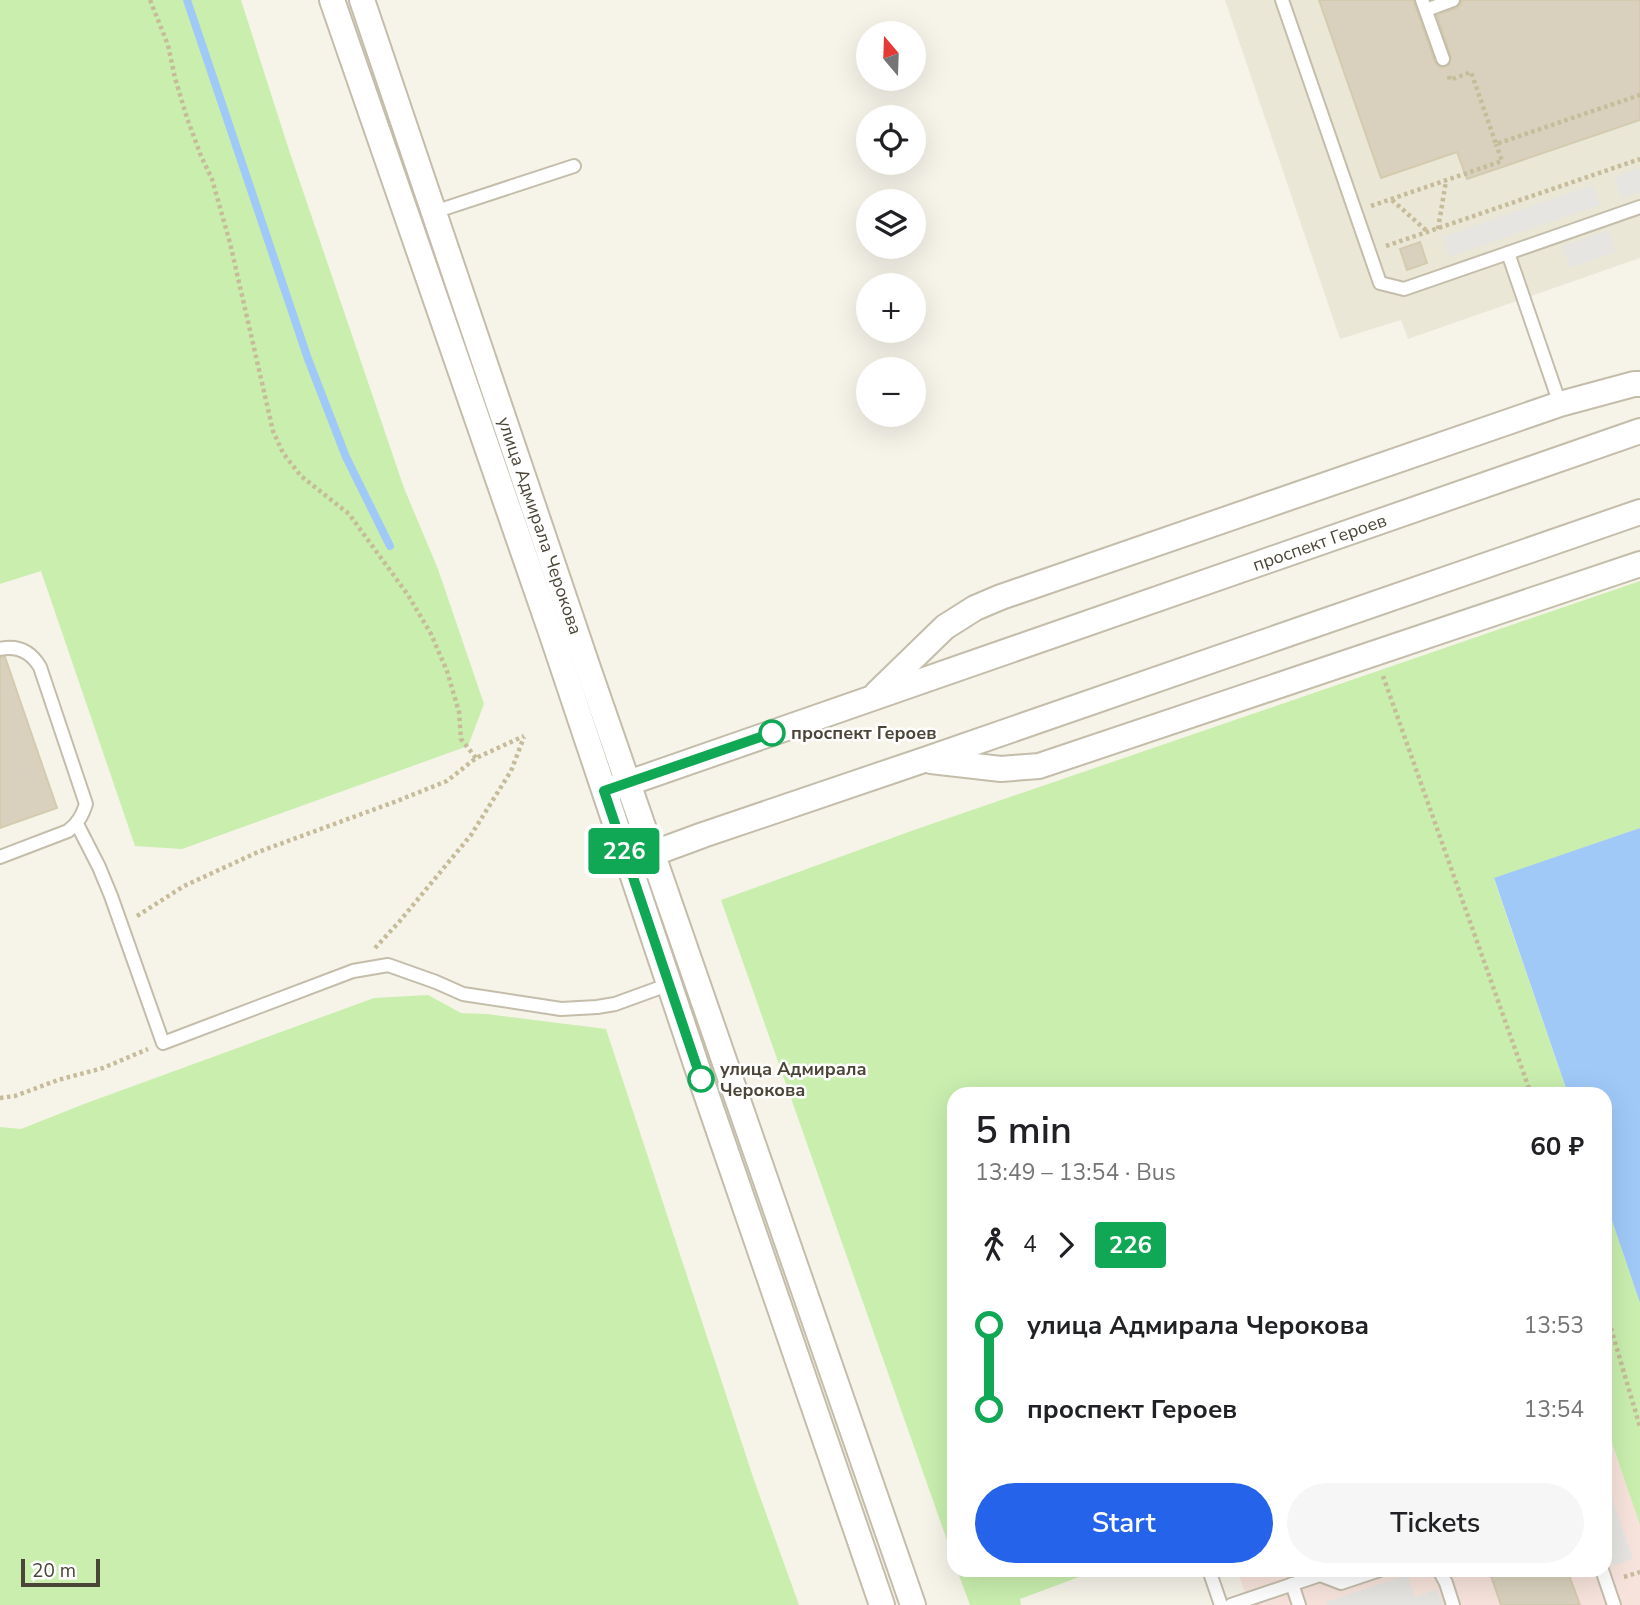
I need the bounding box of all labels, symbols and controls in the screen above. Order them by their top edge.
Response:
north arrow [856,21,926,91]
map controls [856,21,926,427]
button: locate [856,105,926,175]
button: layers [856,189,926,259]
button: + [856,273,926,343]
button: − [856,357,926,427]
street label: улица Адмирала Черокова [492,414,588,638]
street label: проспект Героев [1249,508,1390,577]
marker: проспект Героев [759,720,785,746]
place label: проспект Героев [791,721,936,745]
line badge: 226 [584,828,664,874]
text: 226 [602,835,646,867]
place label: улица Адмирала Черокова [720,1057,867,1102]
marker: улица Адмирала Черокова [688,1066,714,1092]
text: 5 min [975,1105,1072,1156]
text: 60 ₽ [1530,1129,1584,1164]
text: 13:49 – 13:54 · Bus [975,1157,1176,1188]
icon: walk [975,1226,1013,1264]
icon: forward [1047,1226,1085,1264]
text: 4 [1023,1229,1037,1260]
text: 226 [1109,1229,1152,1261]
text: улица Адмирала Черокова [1027,1308,1369,1343]
text: 13:53 [1524,1310,1584,1341]
text: проспект Героев [1027,1392,1237,1427]
text: 13:54 [1524,1394,1584,1425]
button: Start [975,1483,1273,1563]
button: Tickets [1287,1483,1584,1563]
scale bar [21,1556,100,1588]
text: 20 m [32,1558,76,1584]

